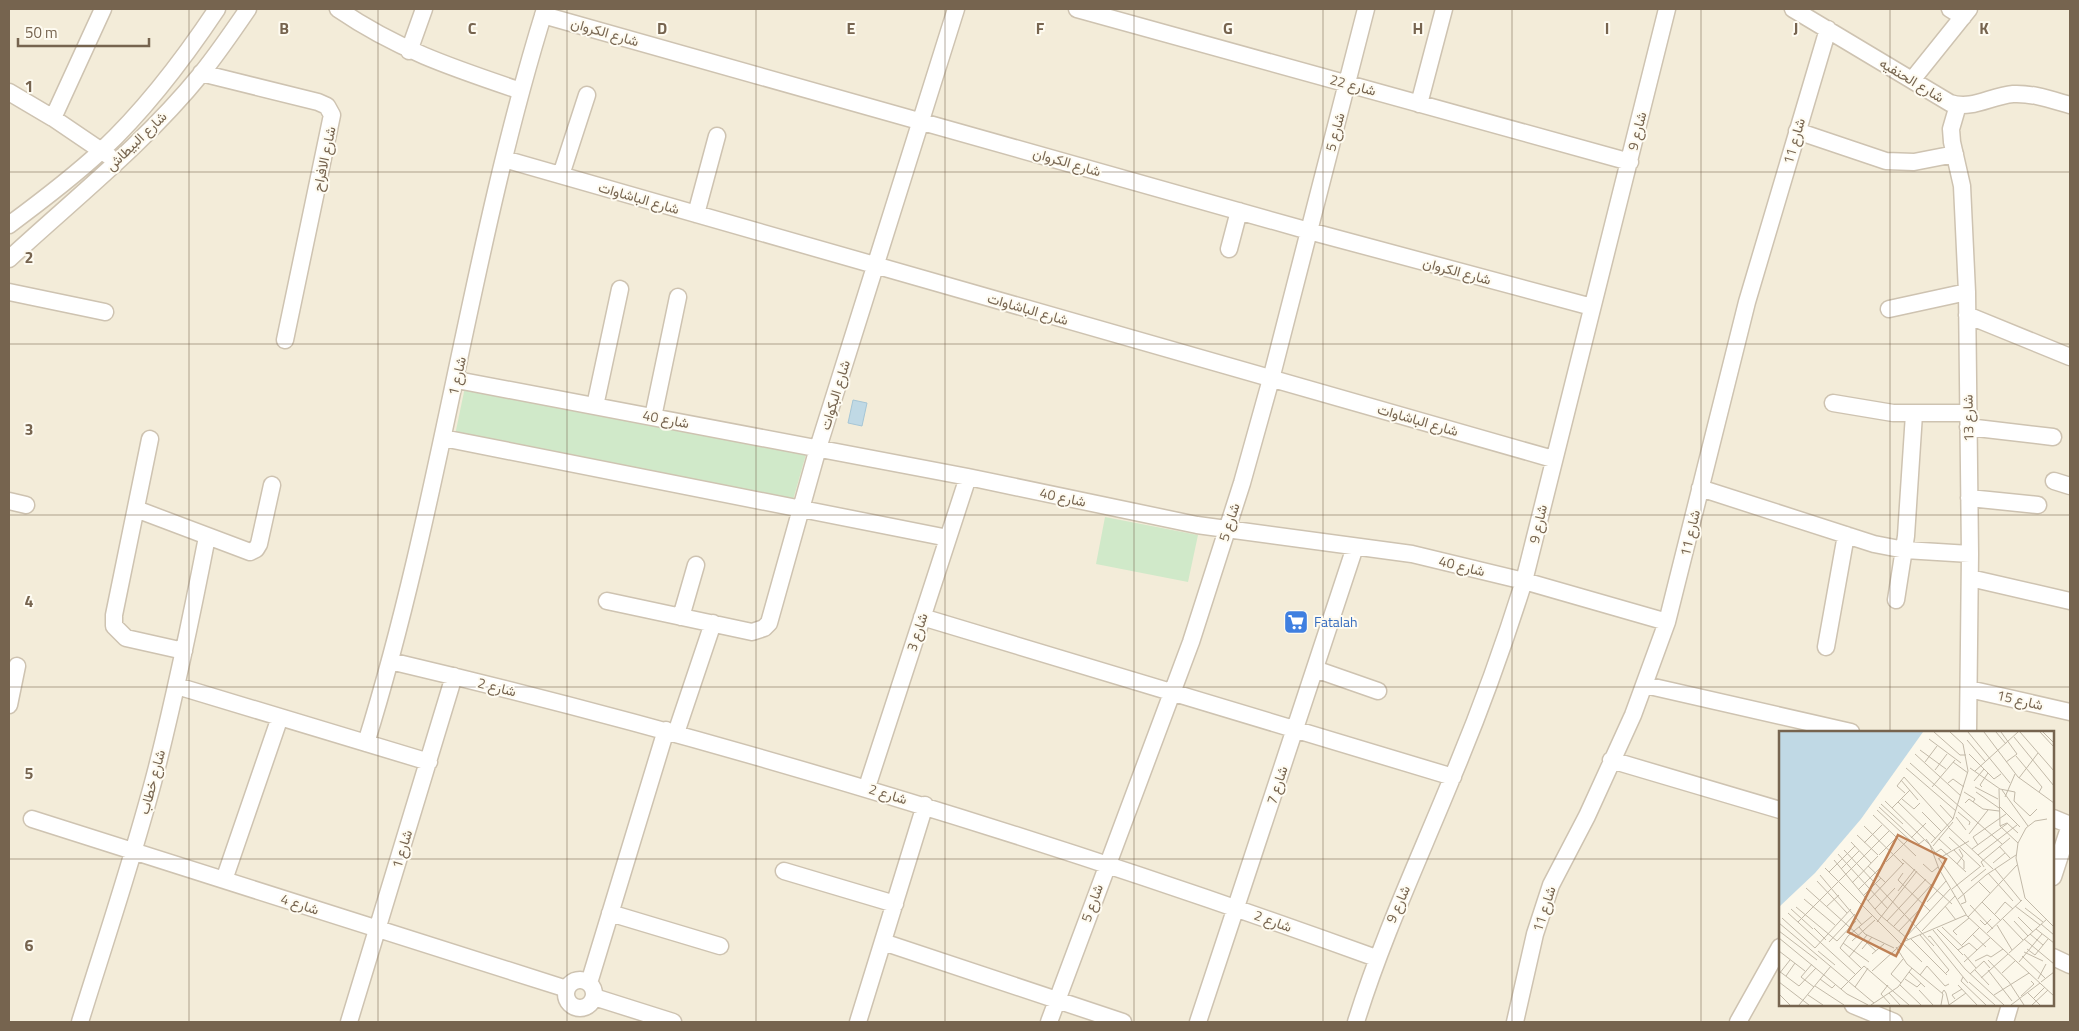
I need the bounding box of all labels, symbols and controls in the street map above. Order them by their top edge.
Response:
street label: شارع الكروان [568,12,642,52]
scale bar [18,15,149,47]
text: B [279,16,289,40]
text: C [468,16,477,40]
text: D [657,16,667,40]
text: E [847,16,856,40]
text: F [1036,16,1045,40]
text: G [1223,16,1233,40]
text: H [1413,16,1423,40]
text: I [1605,16,1609,40]
text: J [1794,16,1798,40]
text: K [1979,16,1989,40]
text: 50 m [25,21,58,44]
street label: شارع الحنفيه [1875,52,1949,108]
street label: شارع 22 [1327,68,1379,102]
text: 1 [25,74,33,98]
street label: شارع البيطاش [100,106,172,176]
street label: شارع 9 [1622,109,1652,153]
street label: شارع 5 [1319,110,1351,154]
street label: شارع 11 [1777,115,1811,167]
street label: شارع الافراح [306,124,342,194]
street label: شارع الكروان [1030,142,1104,182]
street label: شارع الباشاوات [596,176,682,220]
text: 2 [25,245,33,269]
street label: شارع الكروان [1420,251,1494,291]
street label: شارع الباشاوات [985,287,1071,331]
street label: شارع 1 [442,354,472,398]
street label: شارع البكوات [814,357,856,433]
street label: شارع 13 [1957,394,1979,442]
street label: شارع الباشاوات [1375,398,1461,442]
street label: شارع 40 [641,404,691,434]
text: 3 [25,417,33,441]
street label: شارع 40 [1038,481,1088,513]
street label: شارع 5 [1212,500,1246,544]
street label: شارع 9 [1523,502,1553,546]
street label: شارع 11 [1674,508,1706,558]
street label: شارع 40 [1437,550,1487,582]
text: 4 [25,589,34,613]
supermarket icon: Fatalah [1283,609,1309,635]
street label: شارع 3 [900,610,934,654]
place label: Fatalah [1314,611,1358,632]
street label: شارع 2 [475,672,519,702]
street label: شارع 15 [1995,684,2045,716]
inset map [1779,731,2054,1006]
street label: شارع خطاب [133,747,171,817]
text: 5 [25,761,34,785]
street label: شارع 7 [1260,763,1294,807]
street label: شارع 2 [866,778,910,810]
street label: شارع 1 [386,827,418,871]
street label: شارع 5 [1075,881,1109,925]
street label: شارع 9 [1380,882,1416,926]
street label: شارع 11 [1526,883,1562,935]
street label: شارع 4 [278,887,322,921]
street label: شارع 2 [1251,904,1295,938]
text: 6 [25,933,34,957]

